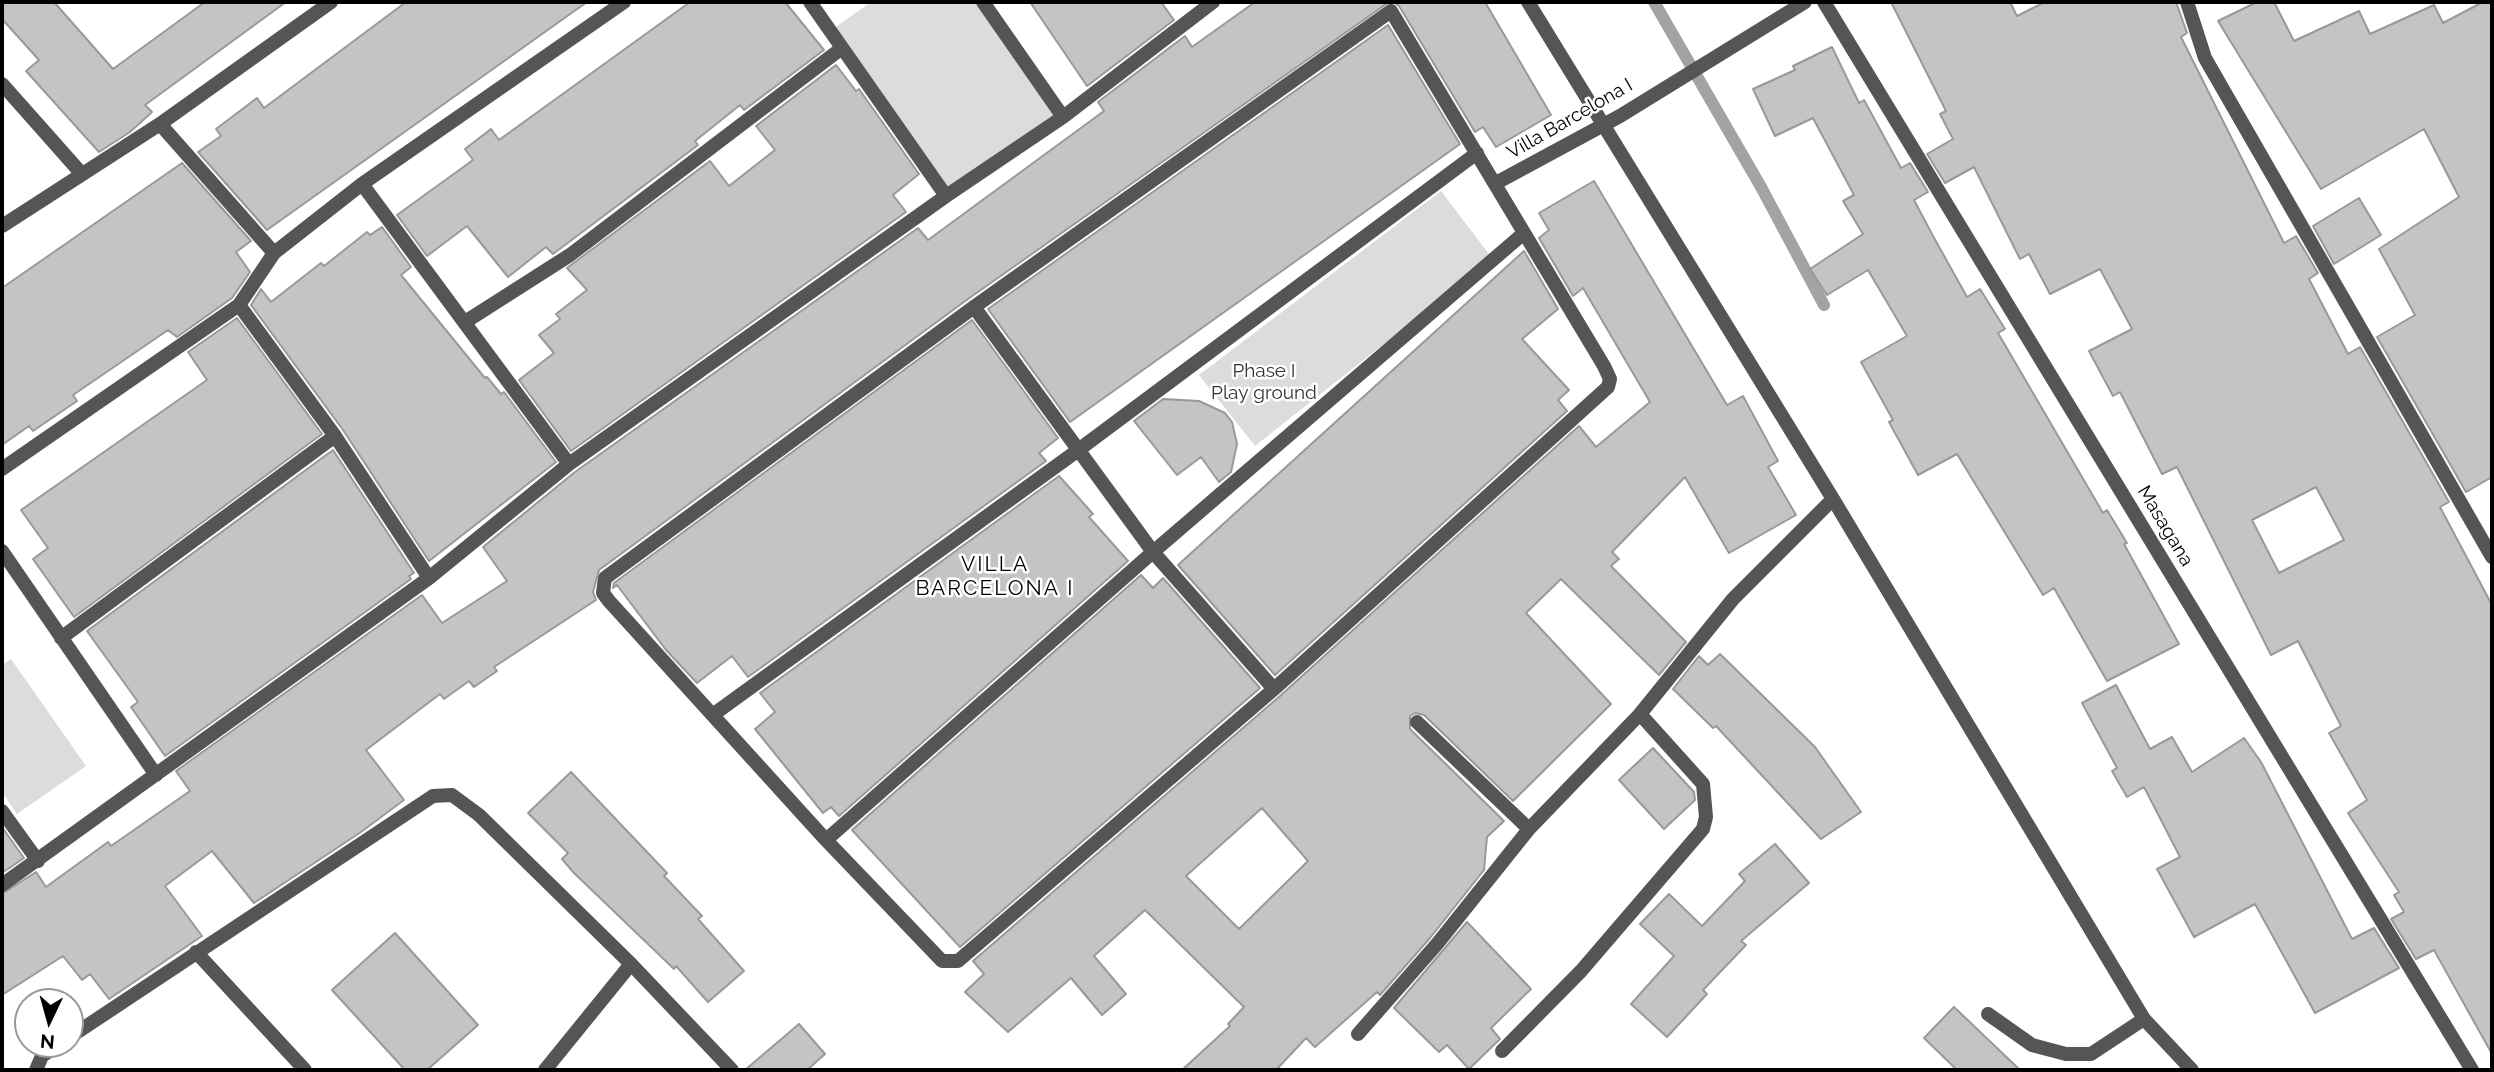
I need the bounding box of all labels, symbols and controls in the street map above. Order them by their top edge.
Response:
street label: Villa Barcelona I [1503,74,1637,164]
park label: Phase I Play ground [1211,360,1317,404]
street label: Masagana [2132,482,2198,570]
district label: VILLA BARCELONA I [917,552,1073,602]
north arrow [14,988,84,1058]
text: N [39,1030,56,1054]

